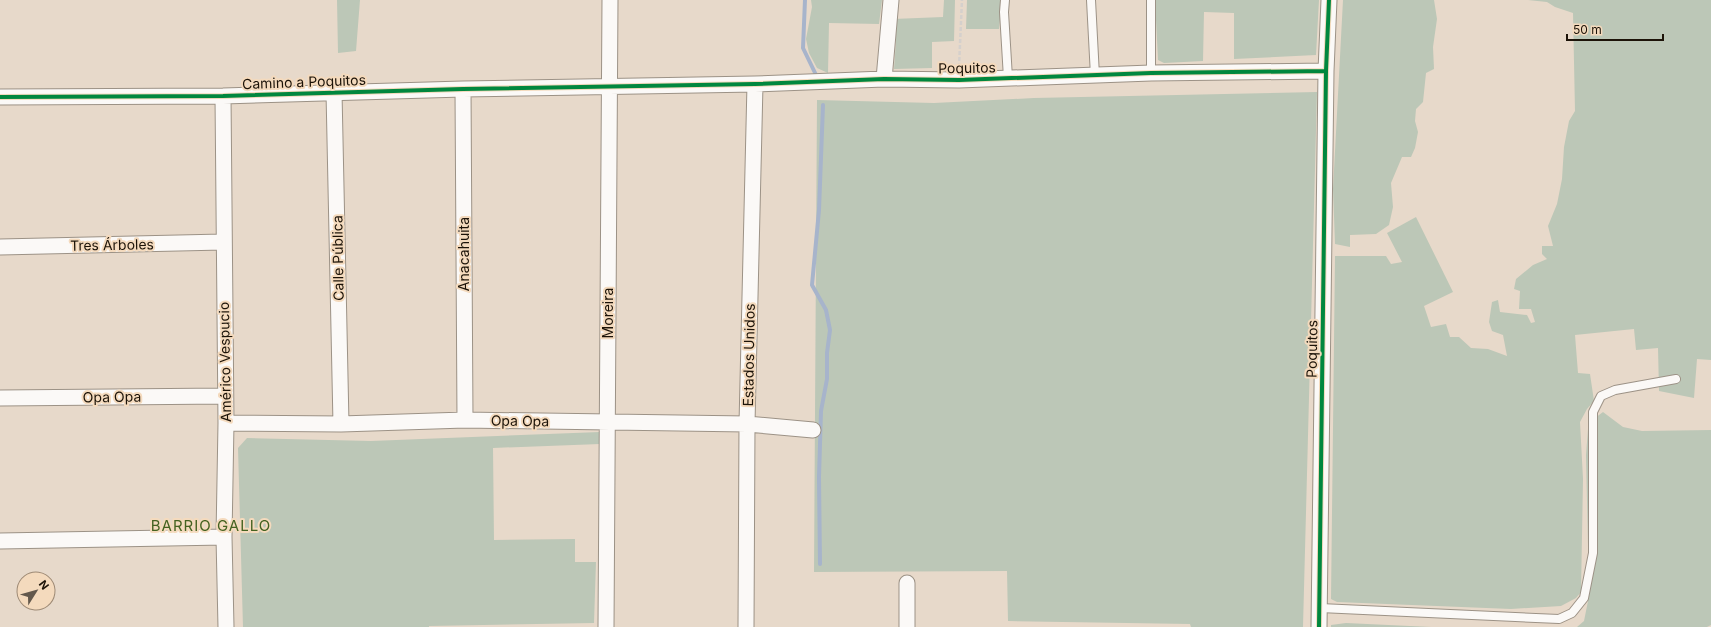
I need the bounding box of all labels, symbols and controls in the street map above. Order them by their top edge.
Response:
scale bar [1567,16,1663,42]
text: 50 m [1573,22,1602,37]
street label: Poquitos [938,58,996,77]
street label: Camino a Poquitos [242,71,366,92]
street label: Calle Pública [328,215,347,301]
street label: Anacahuita [455,217,472,291]
street label: Tres Árboles [70,235,154,254]
street label: Moreira [599,288,616,338]
street label: Américo Vespucio [215,302,234,422]
street label: Estados Unidos [739,303,758,407]
street label: Poquitos [1302,320,1321,378]
street label: Opa Opa [83,387,141,406]
street label: Opa Opa [491,411,549,430]
district label: BARRIO GALLO [151,516,271,535]
north arrow [16,571,56,611]
text: N [36,577,52,593]

